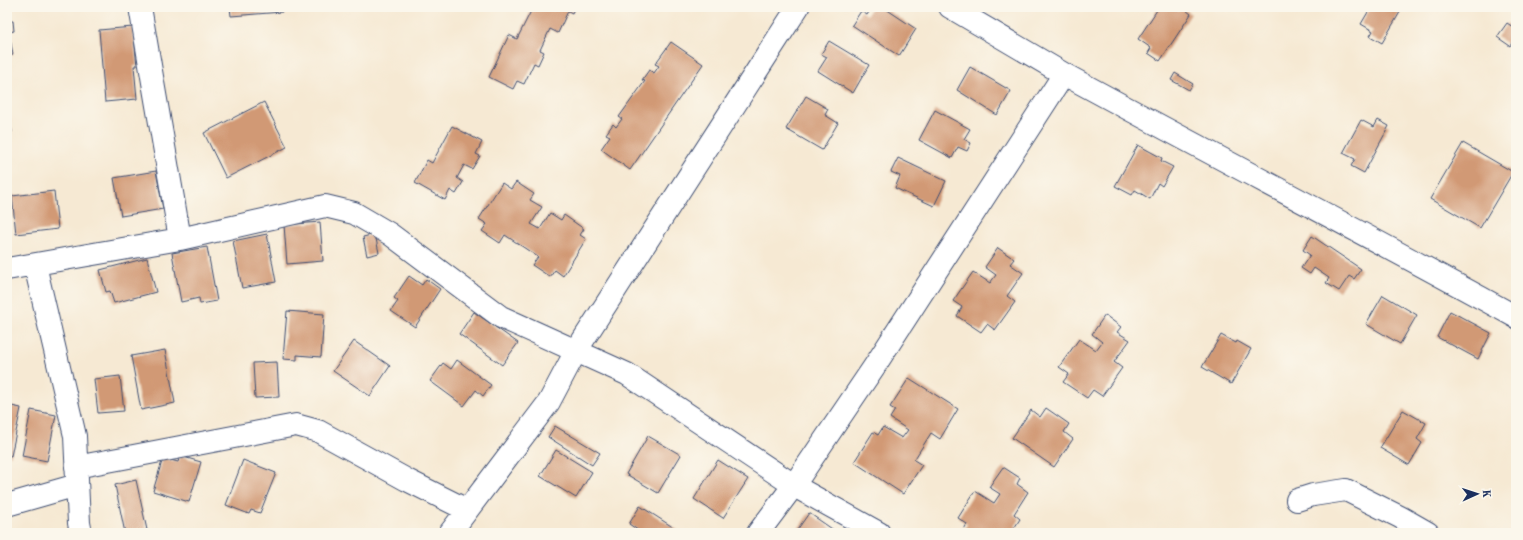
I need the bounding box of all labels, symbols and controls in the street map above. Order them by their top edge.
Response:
north arrow [1457,474,1497,514]
text: K [1480,489,1491,499]

